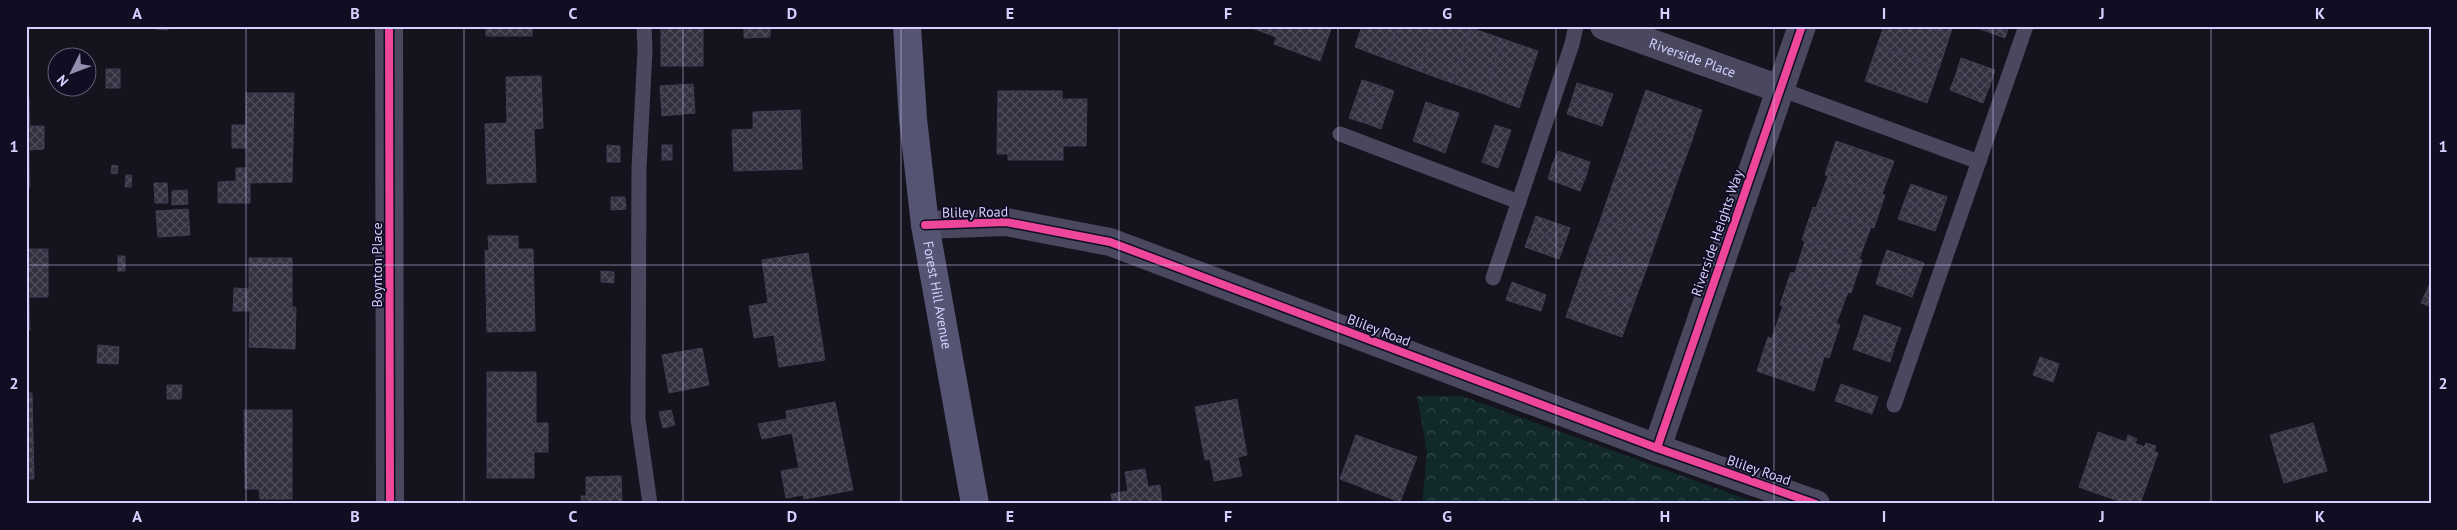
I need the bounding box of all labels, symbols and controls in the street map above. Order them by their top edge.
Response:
text: A [132,3,142,23]
text: B [350,3,360,23]
text: C [569,3,578,23]
text: D [787,3,797,23]
text: E [1006,3,1014,23]
text: F [1224,3,1232,23]
text: G [1442,3,1452,23]
text: H [1660,3,1670,23]
text: I [1882,3,1886,23]
text: J [2098,3,2105,23]
text: K [2315,3,2325,23]
street label: Riverside Place [1647,34,1738,81]
north arrow [48,48,98,98]
text: N [53,71,72,90]
text: 1 [9,136,19,156]
text: 1 [2438,136,2448,156]
street label: Riverside Heights Way [1687,167,1747,299]
street label: Bliley Road [942,202,1008,222]
street label: Boynton Place [368,222,386,308]
street label: Forest Hill Avenue [919,240,956,351]
street label: Bliley Road [1345,310,1413,350]
text: 2 [9,373,19,393]
text: 2 [2438,373,2448,393]
street label: Bliley Road [1725,451,1793,489]
text: A [132,506,142,526]
text: B [350,506,360,526]
text: C [569,506,578,526]
text: D [787,506,797,526]
text: E [1006,506,1014,526]
text: F [1224,506,1232,526]
text: G [1442,506,1452,526]
text: H [1660,506,1670,526]
text: I [1882,506,1886,526]
text: J [2098,506,2105,526]
text: K [2315,506,2325,526]

